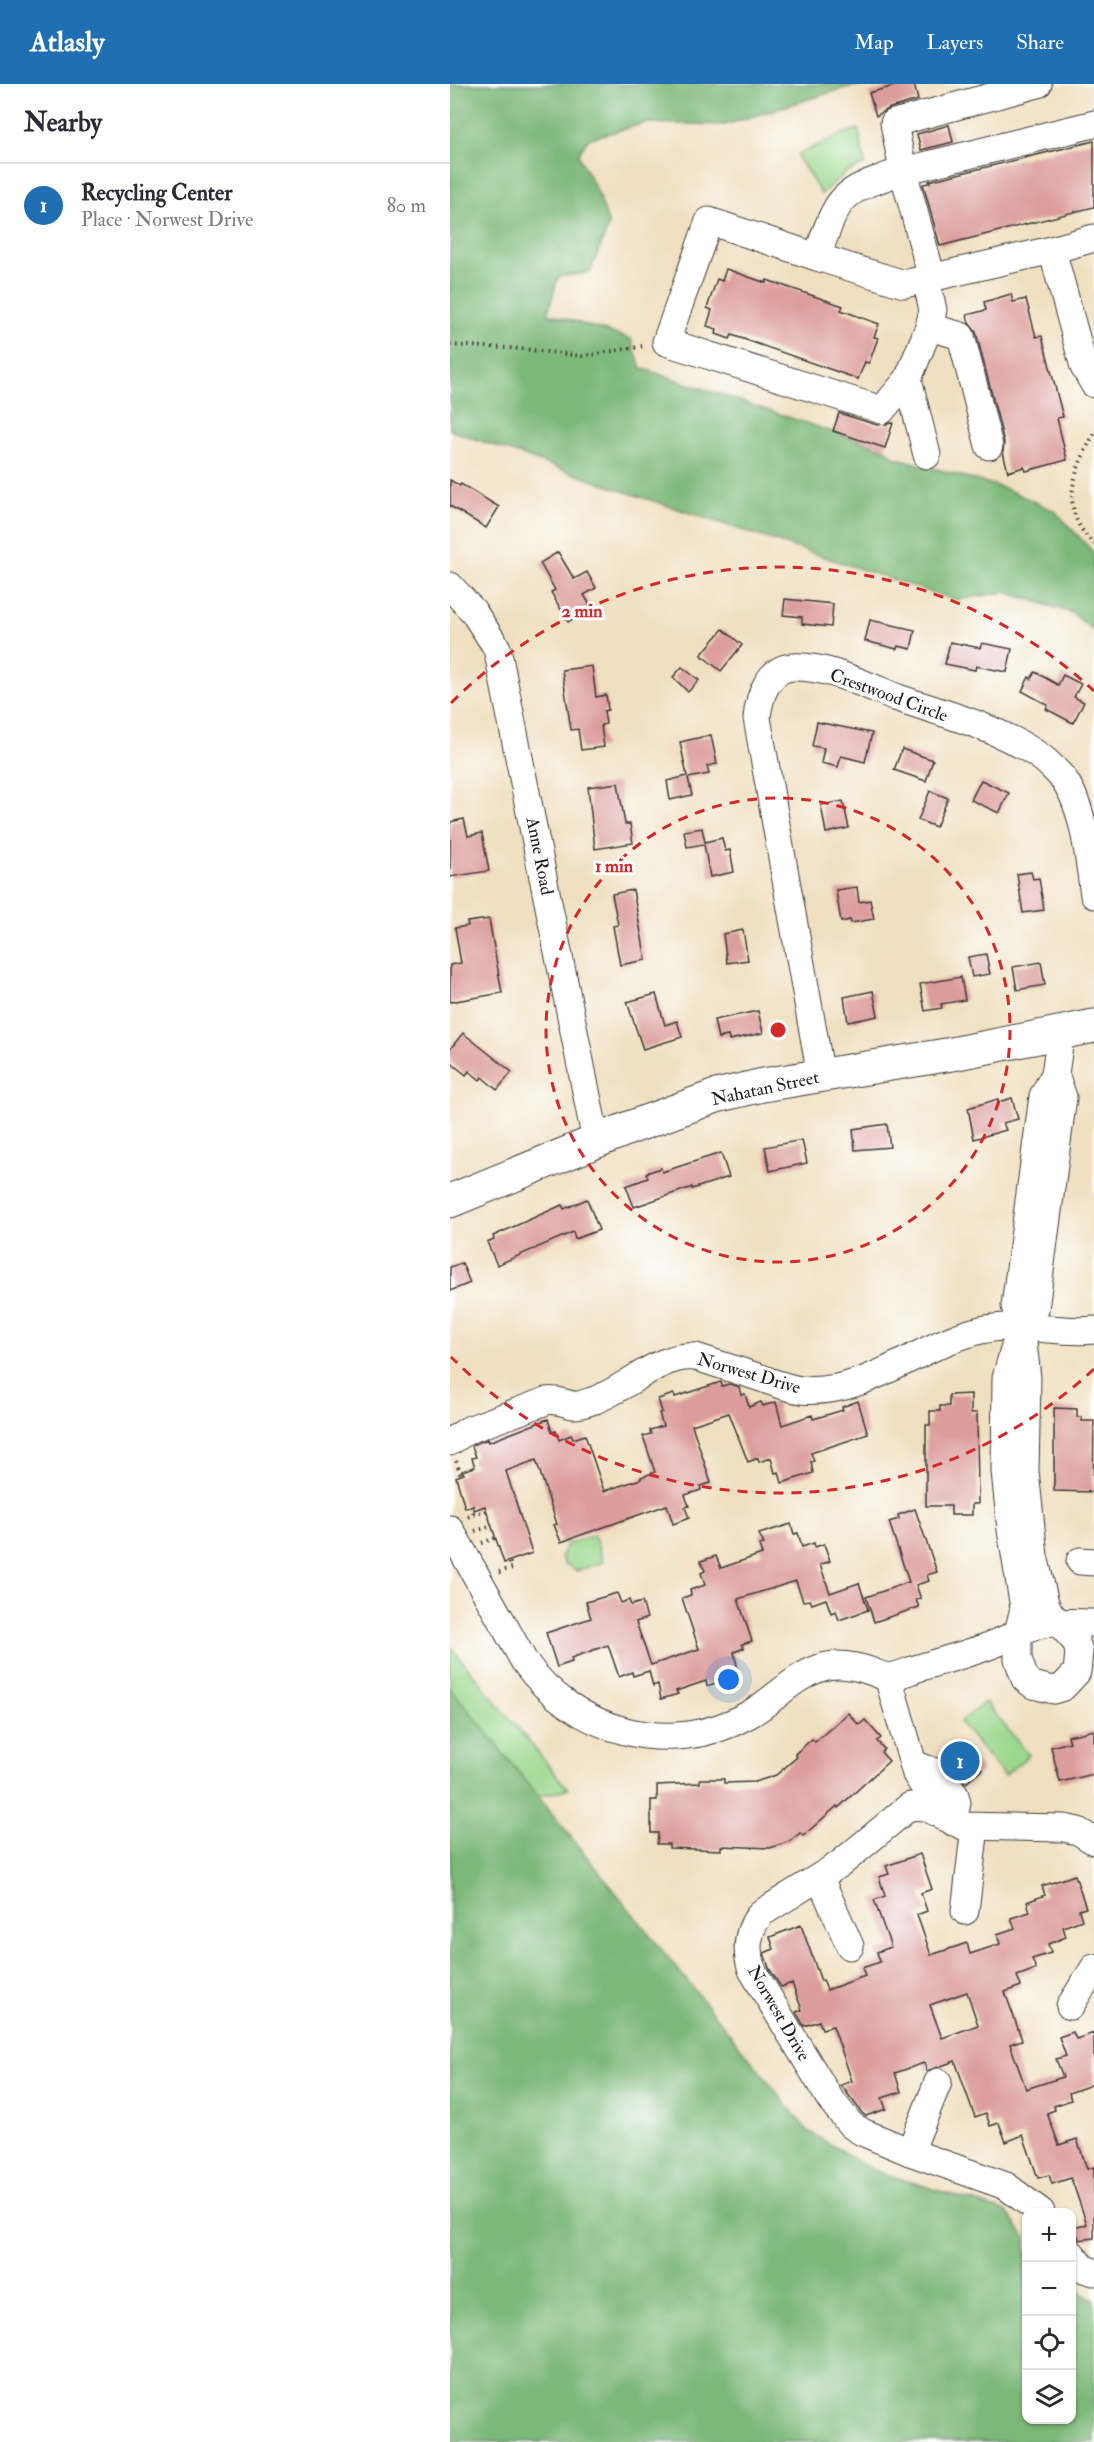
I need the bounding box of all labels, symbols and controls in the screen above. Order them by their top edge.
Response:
text: Atlasly [30,25,104,60]
text: Map [854,29,894,56]
text: Layers [927,29,983,56]
text: Share [1016,29,1064,56]
text: Nearby [24,107,102,139]
text: Recycling Center [81,179,232,207]
text: 1 [40,193,47,218]
text: 80 m [387,193,426,218]
text: Place · Norwest Drive [81,207,253,232]
text: 2 min [562,600,603,623]
street label: Crestwood Circle [827,663,951,728]
street label: Anne Road [520,814,558,897]
text: 1 min [595,855,634,878]
centre of rings [768,1020,788,1040]
street label: Nahatan Street [709,1066,821,1111]
street label: Norwest Drive [694,1348,804,1399]
your location [714,1665,743,1694]
pin: 1 [940,1738,980,1784]
street label: Norwest Drive [742,1961,815,2066]
map controls [1022,2208,1076,2424]
button: + [1022,2208,1076,2262]
button: − [1022,2262,1076,2316]
button: locate [1022,2316,1076,2370]
button: layers [1022,2370,1076,2424]

